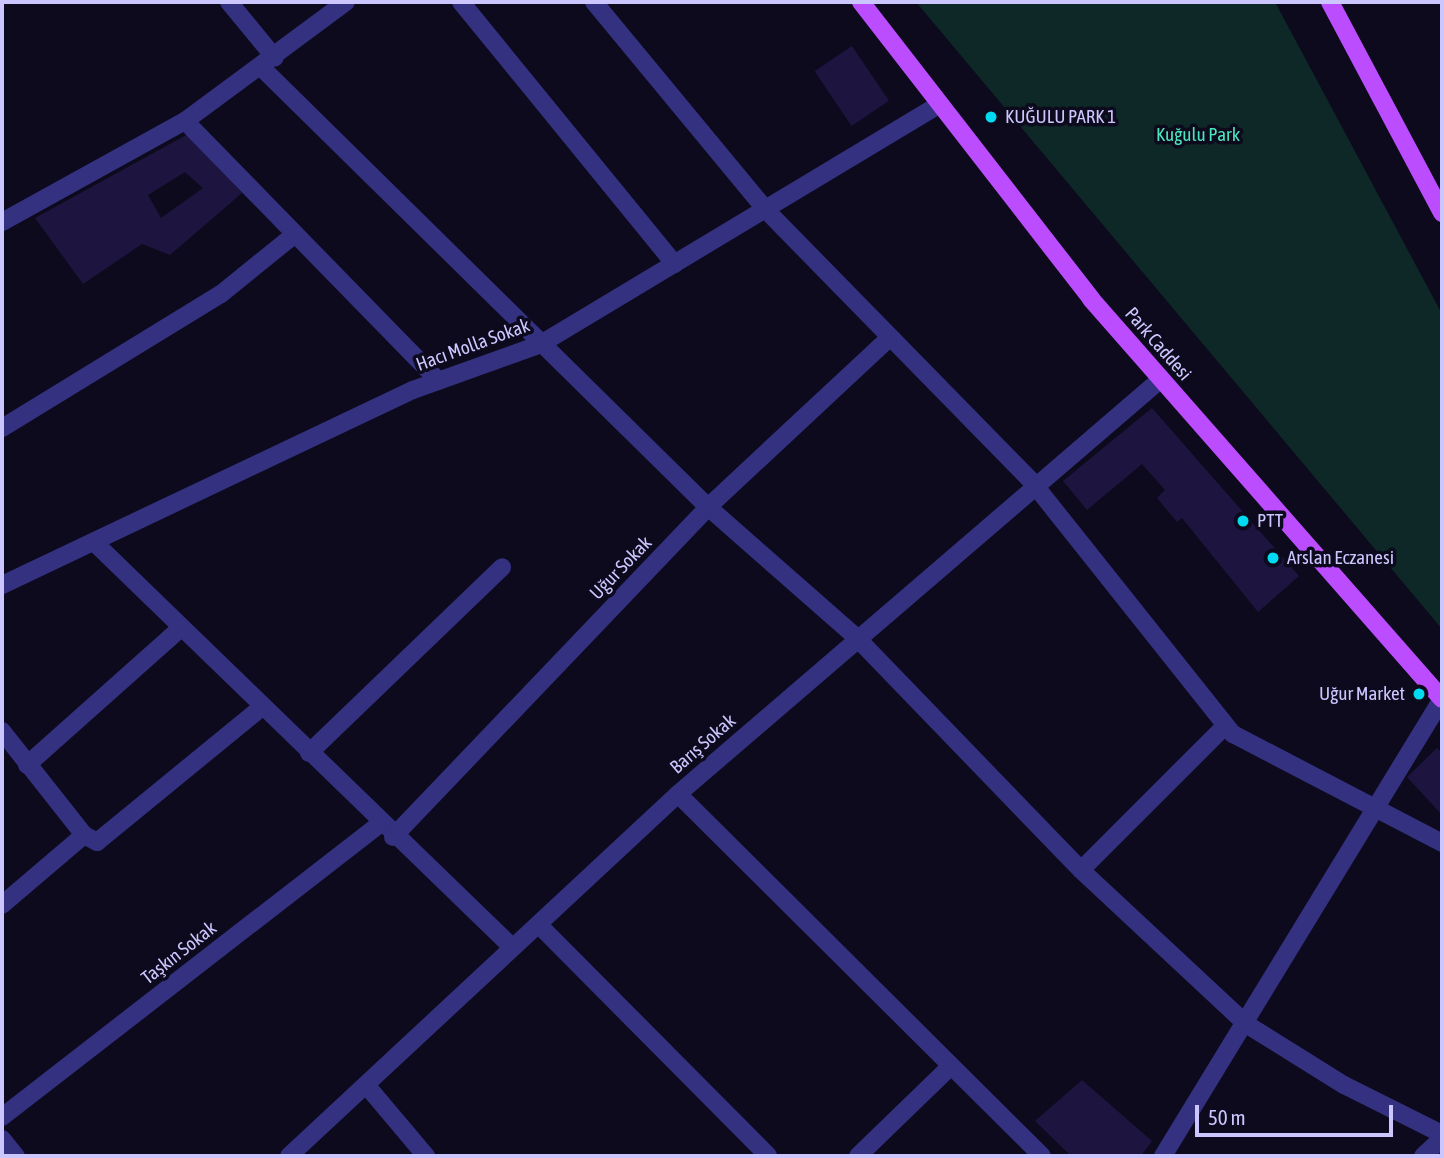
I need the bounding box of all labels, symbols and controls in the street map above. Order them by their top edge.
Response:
place label: KUĞULU PARK 1 [1005,106,1116,128]
marker: KUĞULU PARK 1 [983,109,999,125]
park label: Kuğulu Park [1156,124,1240,146]
street label: Park Caddesi [1120,303,1196,385]
street label: Hacı Molla Sokak [413,314,533,376]
place label: PTT [1257,510,1283,532]
marker: PTT [1235,513,1251,529]
street label: Uğur Sokak [585,532,657,604]
place label: Arslan Eczanesi [1287,547,1394,569]
marker: Arslan Eczanesi [1265,550,1281,566]
place label: Uğur Market [1319,683,1405,705]
marker: Uğur Market [1411,686,1427,702]
street label: Barış Sokak [665,709,741,779]
street label: Taşkın Sokak [137,917,221,989]
scale bar [1199,1092,1397,1136]
text: 50 m [1208,1105,1246,1129]

